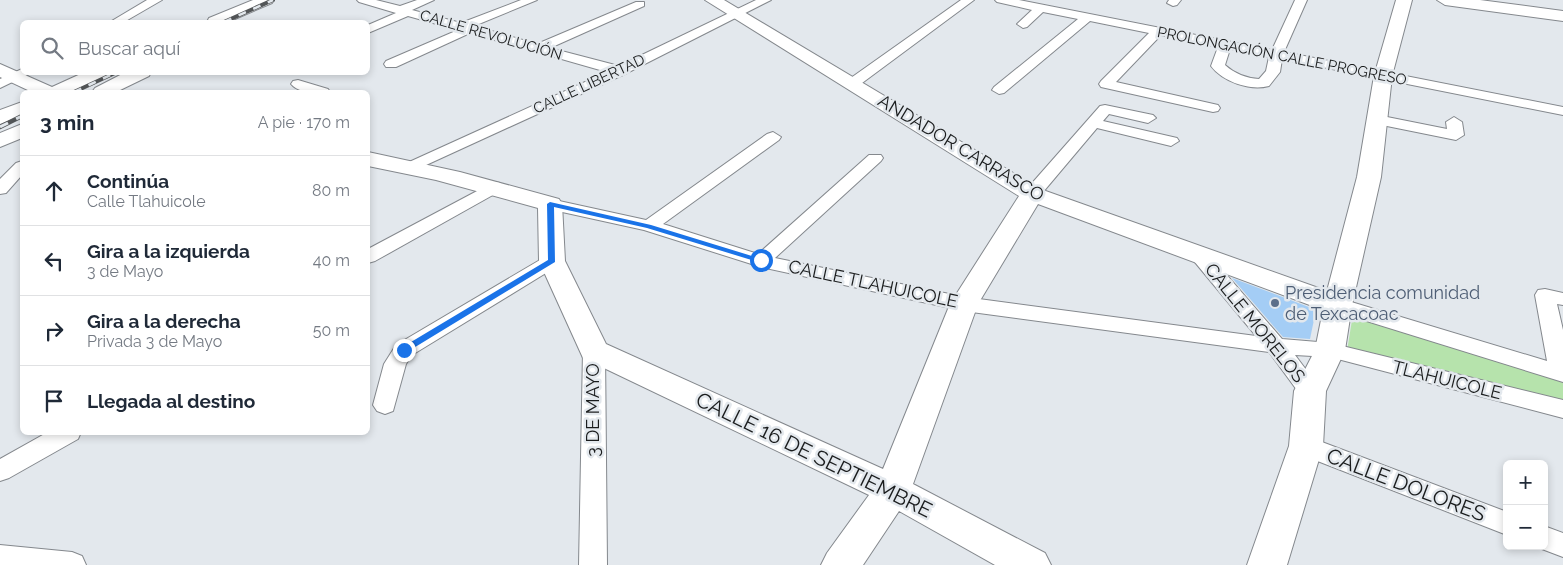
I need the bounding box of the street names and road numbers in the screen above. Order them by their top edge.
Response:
street label: CALLE REVOLUCIÓN [418,6,564,64]
street label: PROLONGACIÓN CALLE PROGRESO [1156,23,1408,89]
street label: CALLE LIBERTAD [530,50,648,118]
street label: ANDADOR CARRASCO [874,90,1048,205]
street label: CALLE TLAHUICOLE [787,255,960,312]
street label: CALLE MORELOS [1201,259,1310,387]
street label: TLAHUICOLE [1390,356,1504,403]
street label: 3 DE MAYO [582,363,603,457]
street label: CALLE 16 DE SEPTIEMBRE [692,386,936,523]
street label: CALLE DOLORES [1323,443,1489,526]

